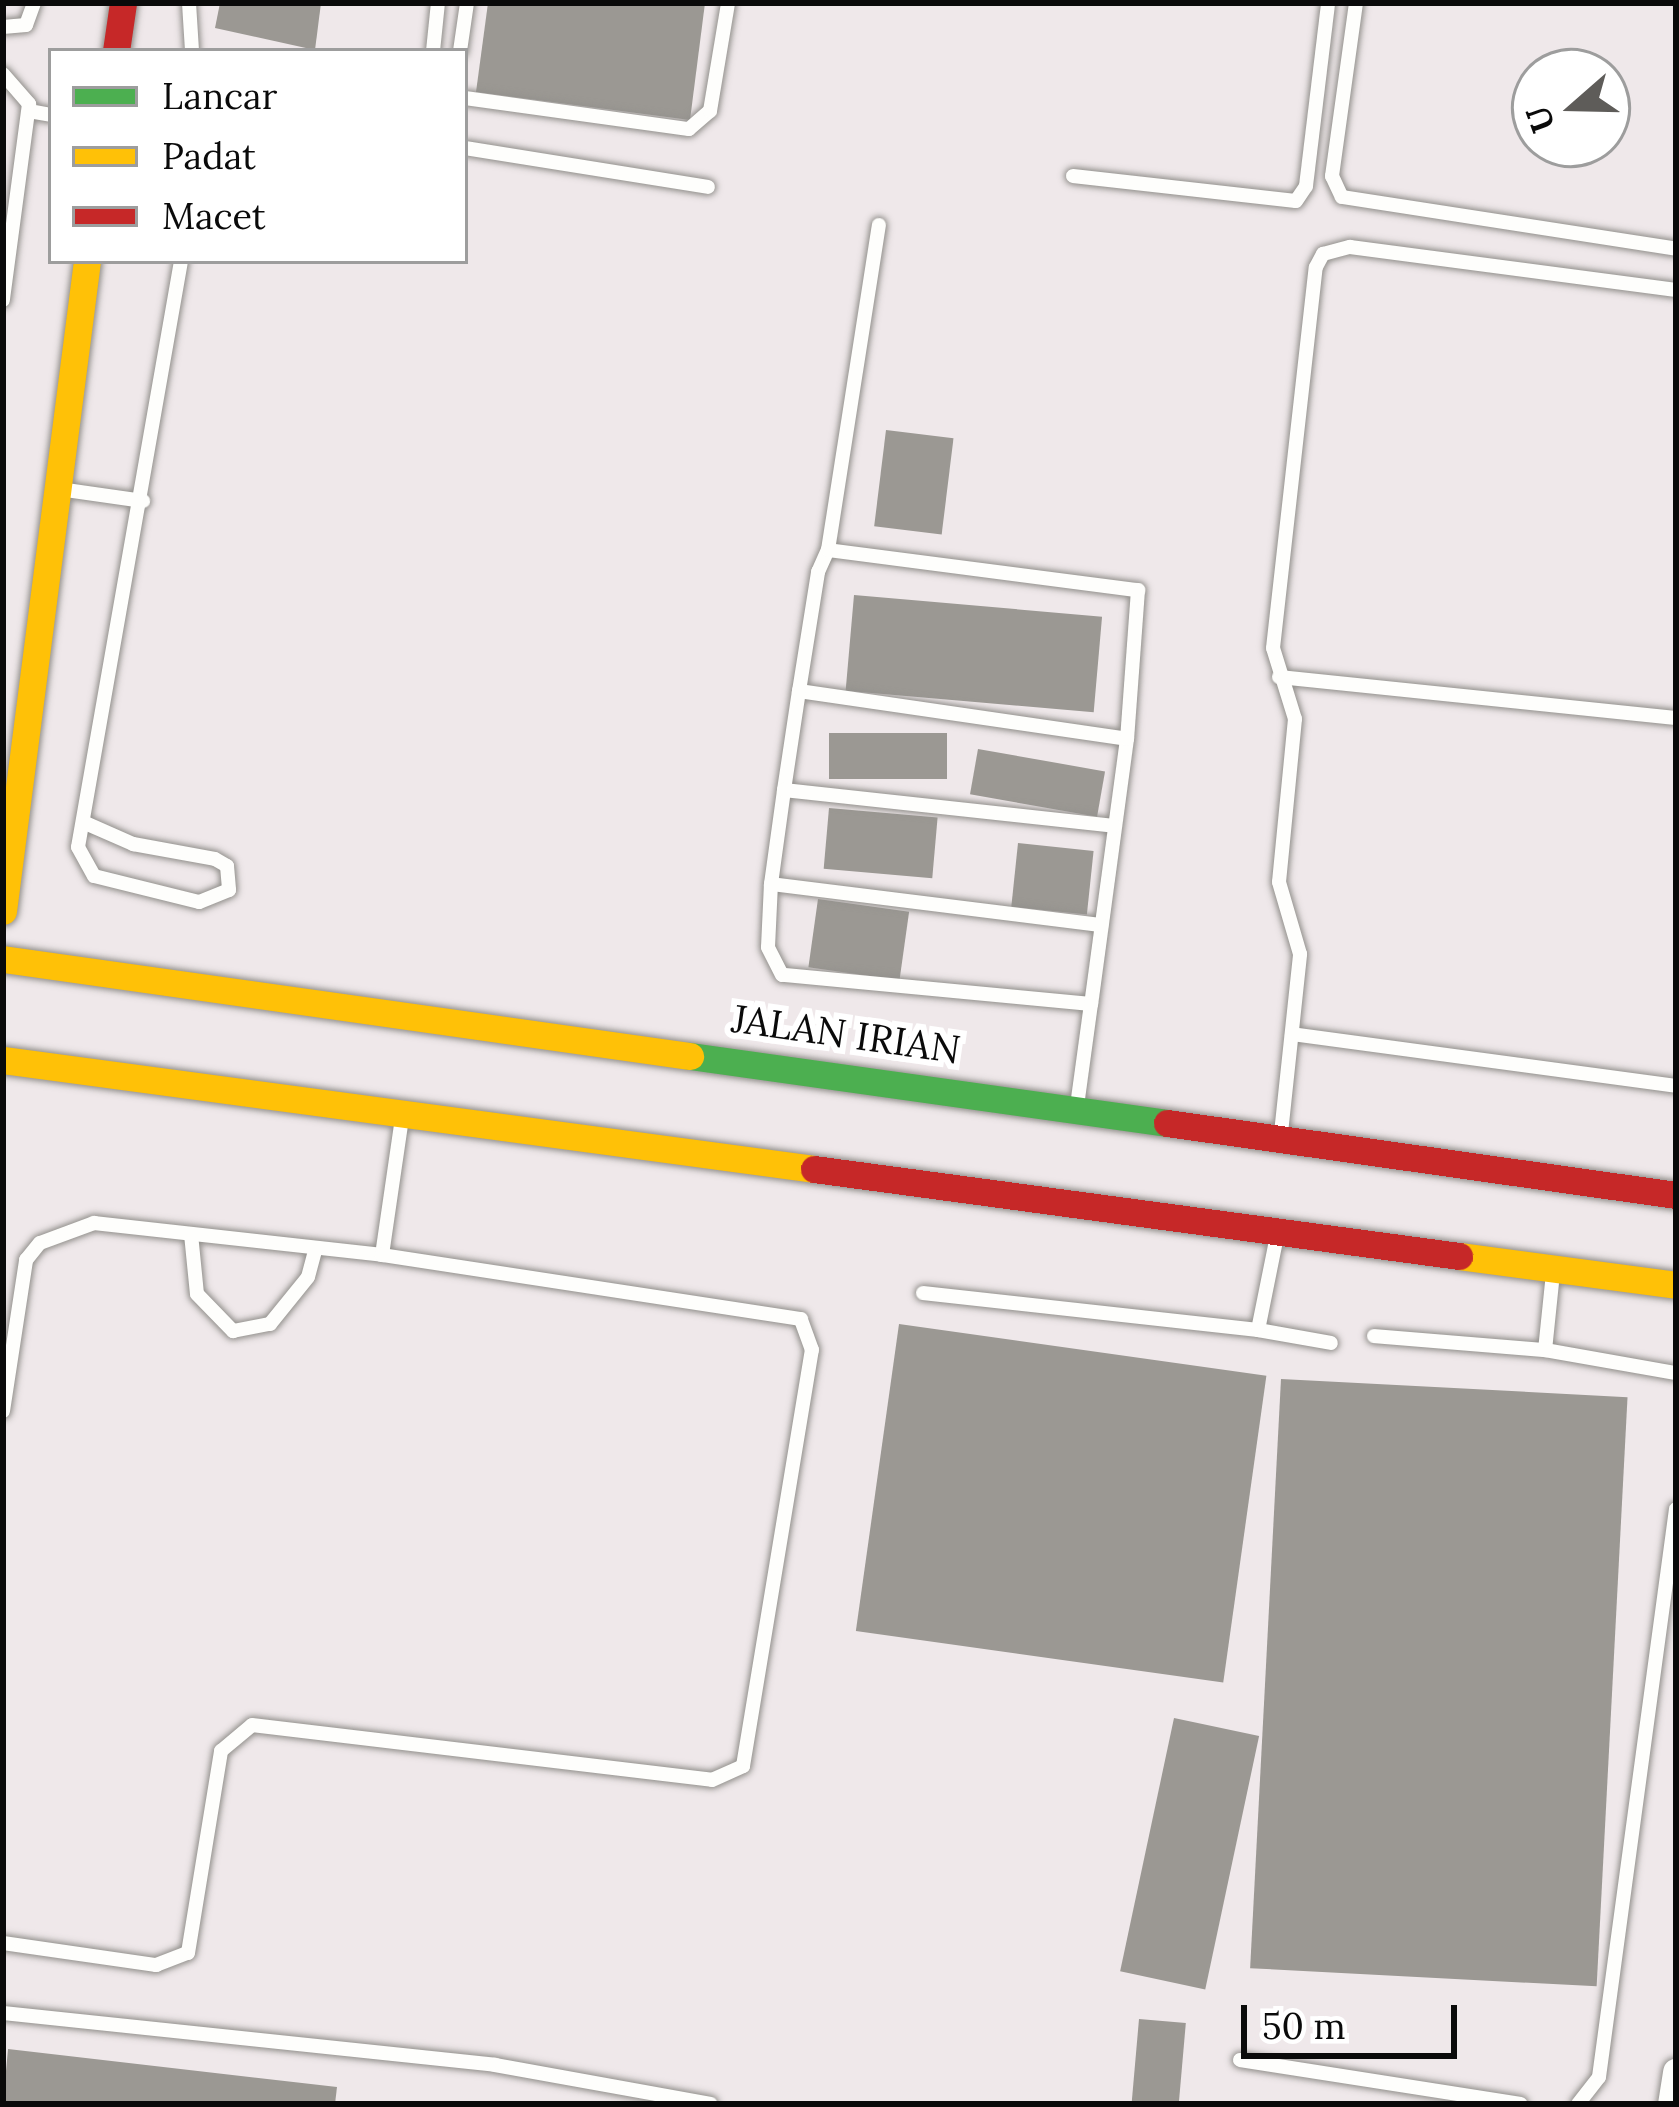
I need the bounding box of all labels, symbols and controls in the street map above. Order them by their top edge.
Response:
legend [48,48,468,264]
north arrow [1511,48,1631,168]
text: Lancar [162,73,277,119]
text: U [1516,100,1564,138]
text: Padat [162,133,256,179]
text: Macet [162,193,266,239]
street label: JALAN IRIAN [729,995,963,1073]
scale bar [1247,1981,1463,2055]
text: 50 m [1262,2003,1346,2049]

